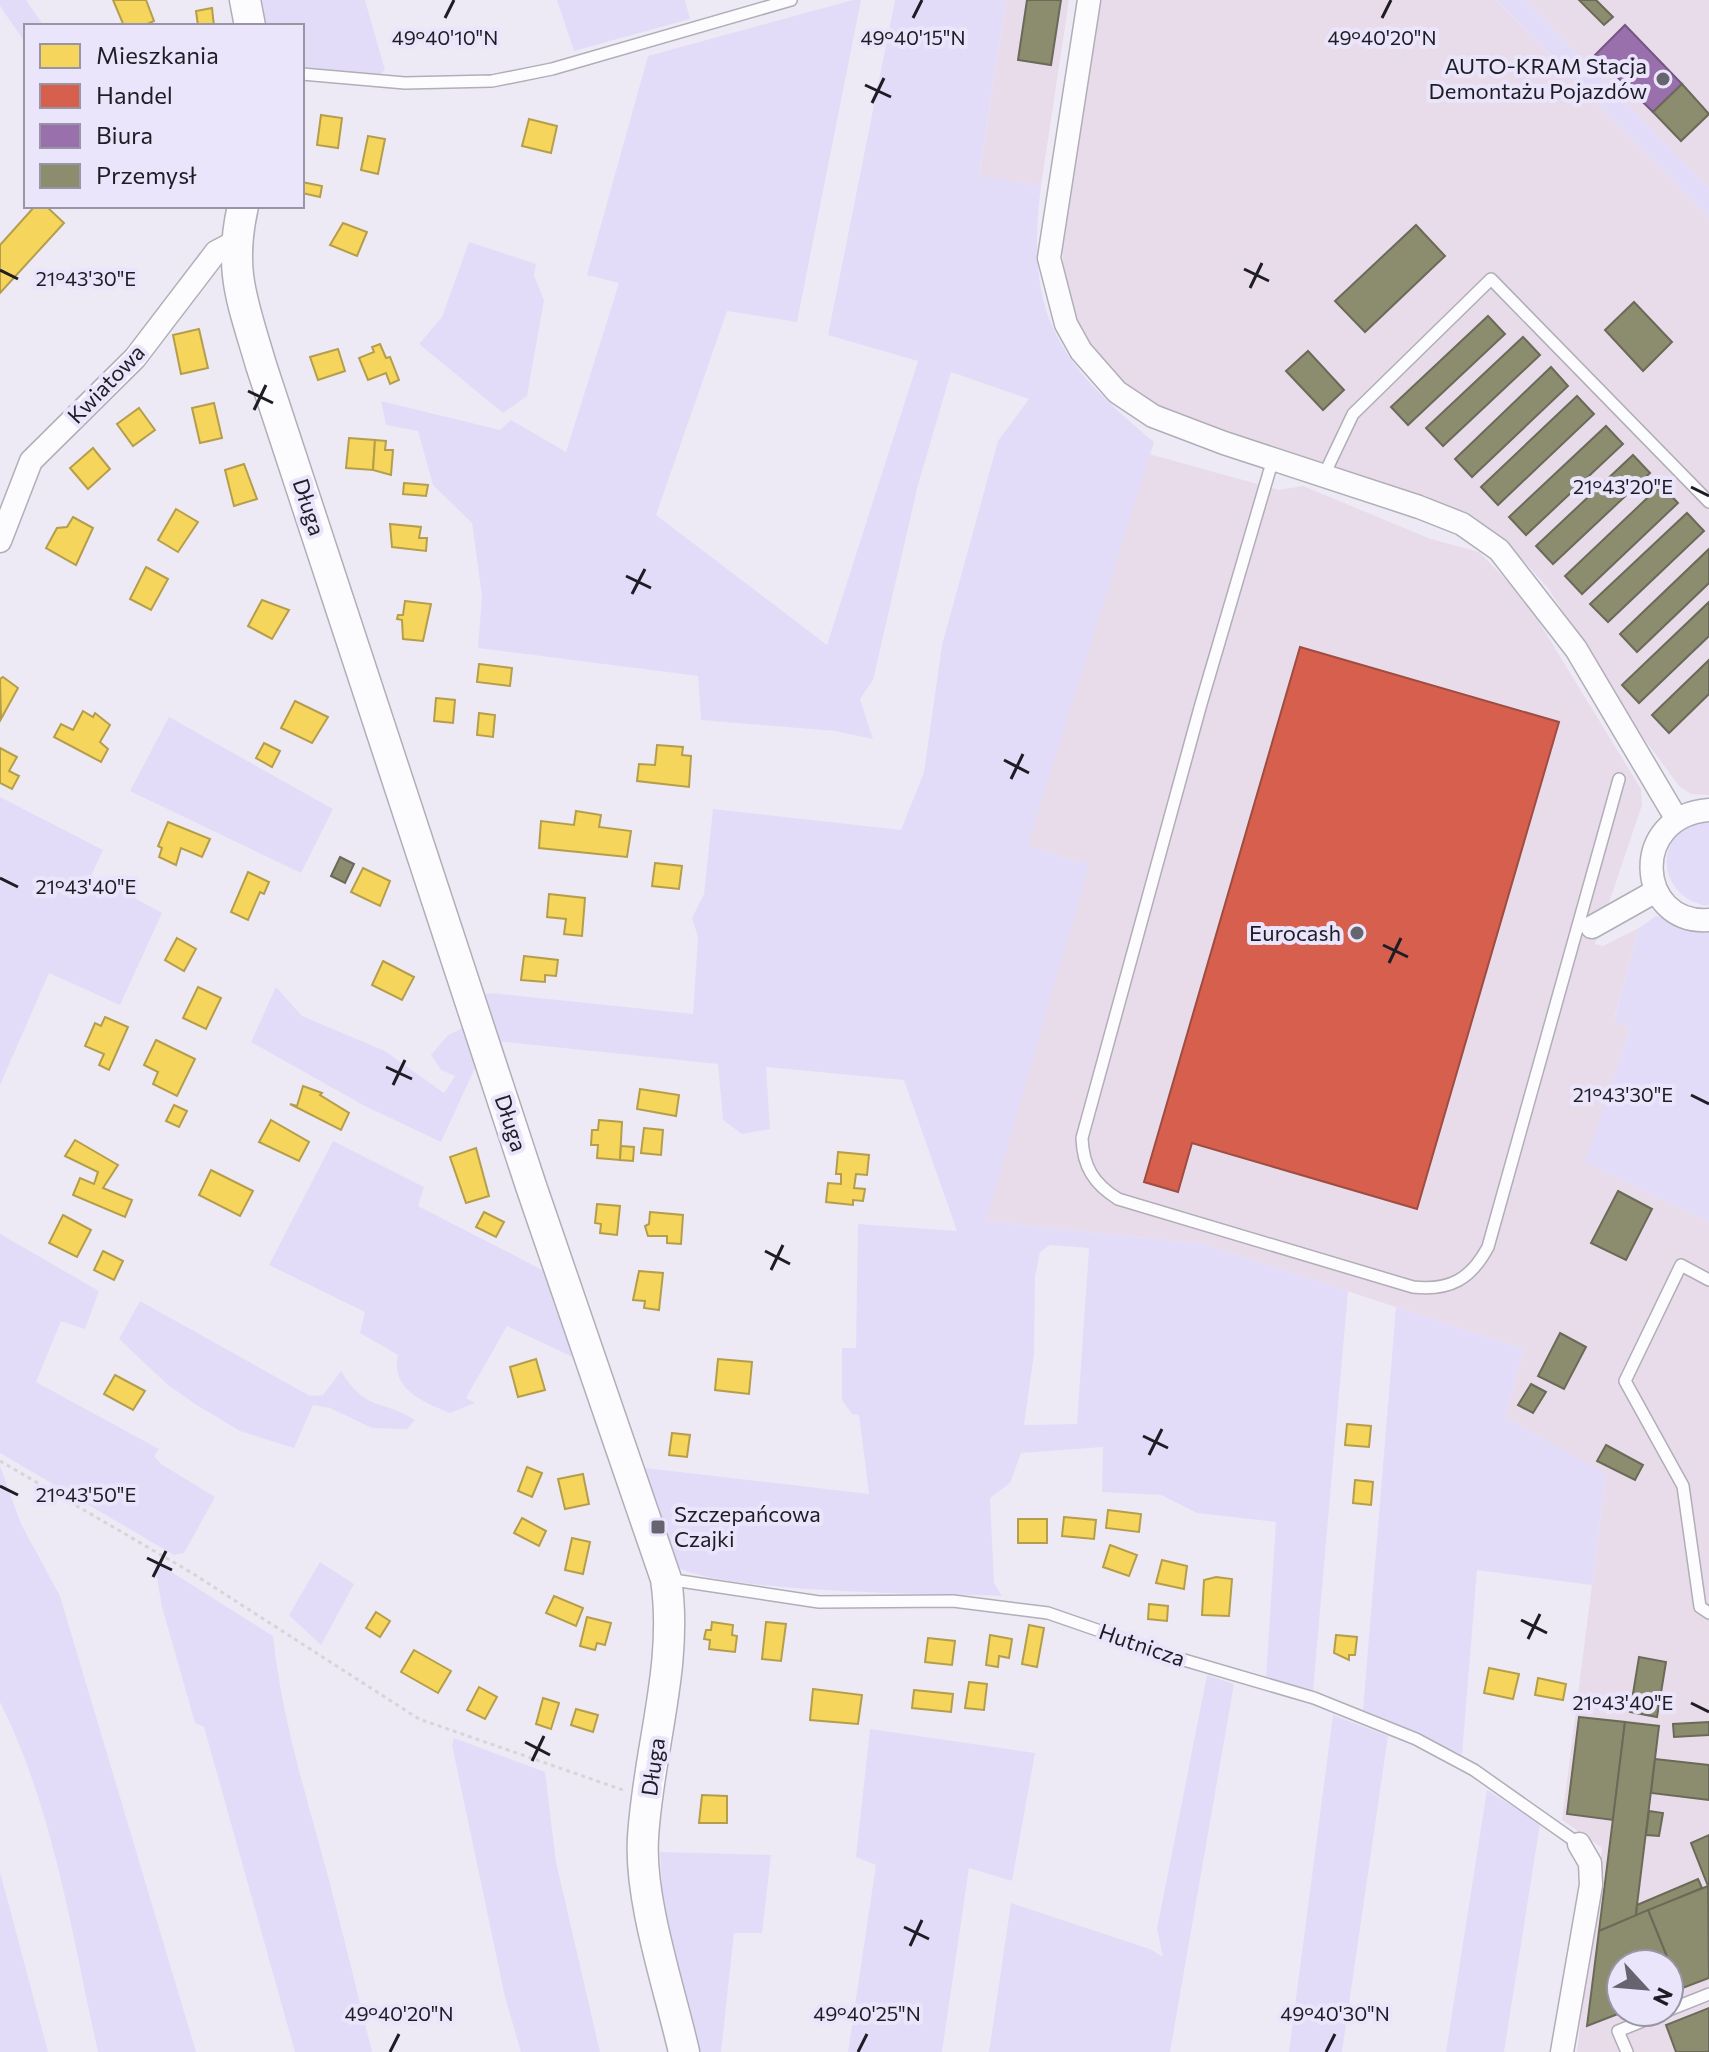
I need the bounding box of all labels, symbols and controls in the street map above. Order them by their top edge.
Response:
legend [24,24,304,208]
text: 49°40'10"N [392,25,498,49]
text: 49°40'15"N [860,25,966,49]
text: 49°40'20"N [1327,25,1437,49]
text: Mieszkania [96,40,219,69]
place label: AUTO-KRAM Stacja Demontażu Pojazdów [1429,52,1647,104]
marker: AUTO-KRAM Stacja Demontażu Pojazdów [1654,70,1672,88]
text: Handel [96,80,173,109]
text: Biura [96,120,153,149]
text: Przemysł [96,160,197,189]
text: 21°43'30"E [36,266,136,290]
street label: Kwiatowa [61,339,150,429]
text: 21°43'20"E [1573,474,1673,498]
street label: Długa [288,475,331,539]
text: 21°43'40"E [35,874,137,898]
place label: Eurocash [1249,919,1341,946]
marker: Eurocash [1348,924,1366,942]
text: 21°43'30"E [1573,1082,1673,1106]
street label: Długa [490,1091,533,1155]
text: 21°43'50"E [36,1482,136,1506]
place label: Szczepańcowa Czajki [674,1500,821,1552]
marker: Szczepańcowa Czajki [649,1518,667,1536]
street label: Hutnicza [1096,1617,1189,1672]
text: 21°43'40"E [1572,1690,1674,1714]
street label: Długa [635,1736,670,1798]
north arrow [1605,1948,1685,2028]
text: N [1648,1984,1679,2010]
text: 49°40'20"N [344,2001,454,2025]
text: 49°40'25"N [813,2001,921,2025]
text: 49°40'30"N [1280,2001,1390,2025]

